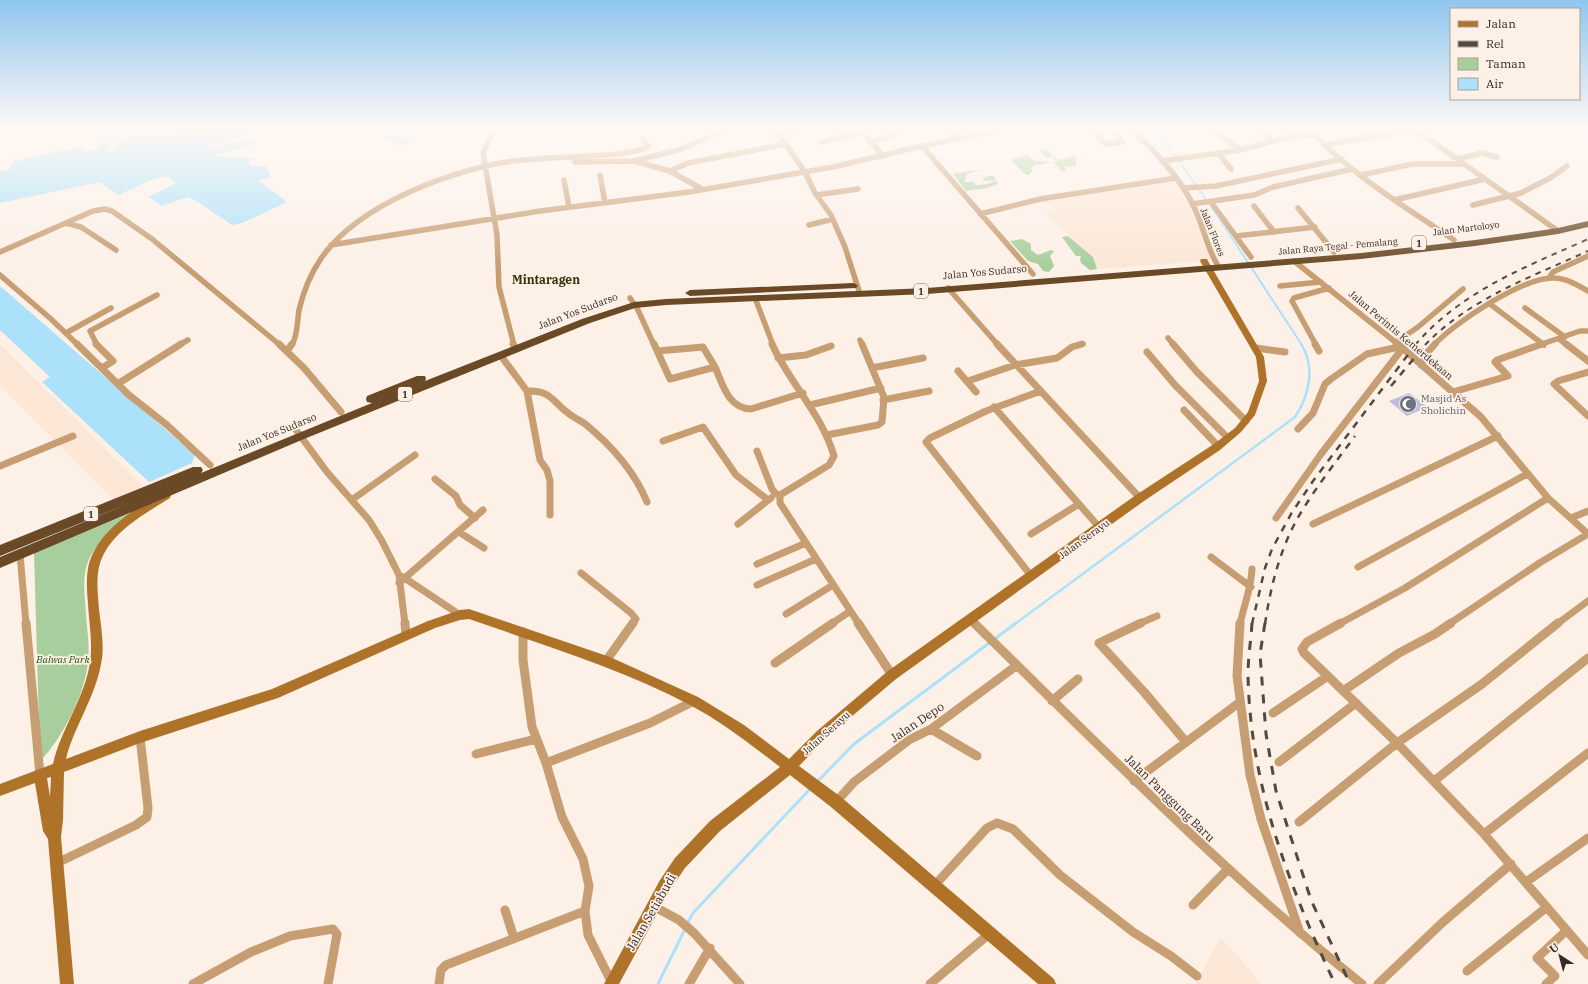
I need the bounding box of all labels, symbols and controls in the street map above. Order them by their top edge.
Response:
legend [1450,8,1580,100]
text: Jalan [1486,16,1516,31]
text: Rel [1486,36,1504,51]
text: Taman [1486,56,1526,71]
text: Air [1486,76,1504,91]
street label: Jalan Flores [1198,206,1228,258]
street label: Jalan Martoloyo [1432,218,1500,238]
street label: Jalan Raya Tegal - Pemalang [1278,235,1398,257]
road number: 1 [1412,236,1426,250]
street label: Jalan Yos Sudarso [942,262,1028,282]
district label: Mintaragen [512,272,580,287]
road number: 1 [914,284,928,298]
street label: Jalan Perintis Kemerdekaan [1346,287,1456,383]
street label: Jalan Yos Sudarso [536,290,620,332]
road number: 1 [398,387,412,401]
place label: Masjid As Sholichin [1421,392,1467,417]
mosque icon: Masjid As Sholichin [1398,394,1418,414]
street label: Jalan Yos Sudarso [236,410,319,454]
road number: 1 [84,507,98,521]
street label: Jalan Serayu [1056,516,1112,562]
park label: Balwas Park [35,653,90,666]
street label: Jalan Depo [887,698,947,745]
street label: Jalan Serayu [799,708,853,758]
street label: Jalan Panggung Baru [1122,751,1218,845]
street label: Jalan Setiabudi [623,871,679,953]
north arrow [1540,936,1580,976]
text: U [1547,939,1562,956]

